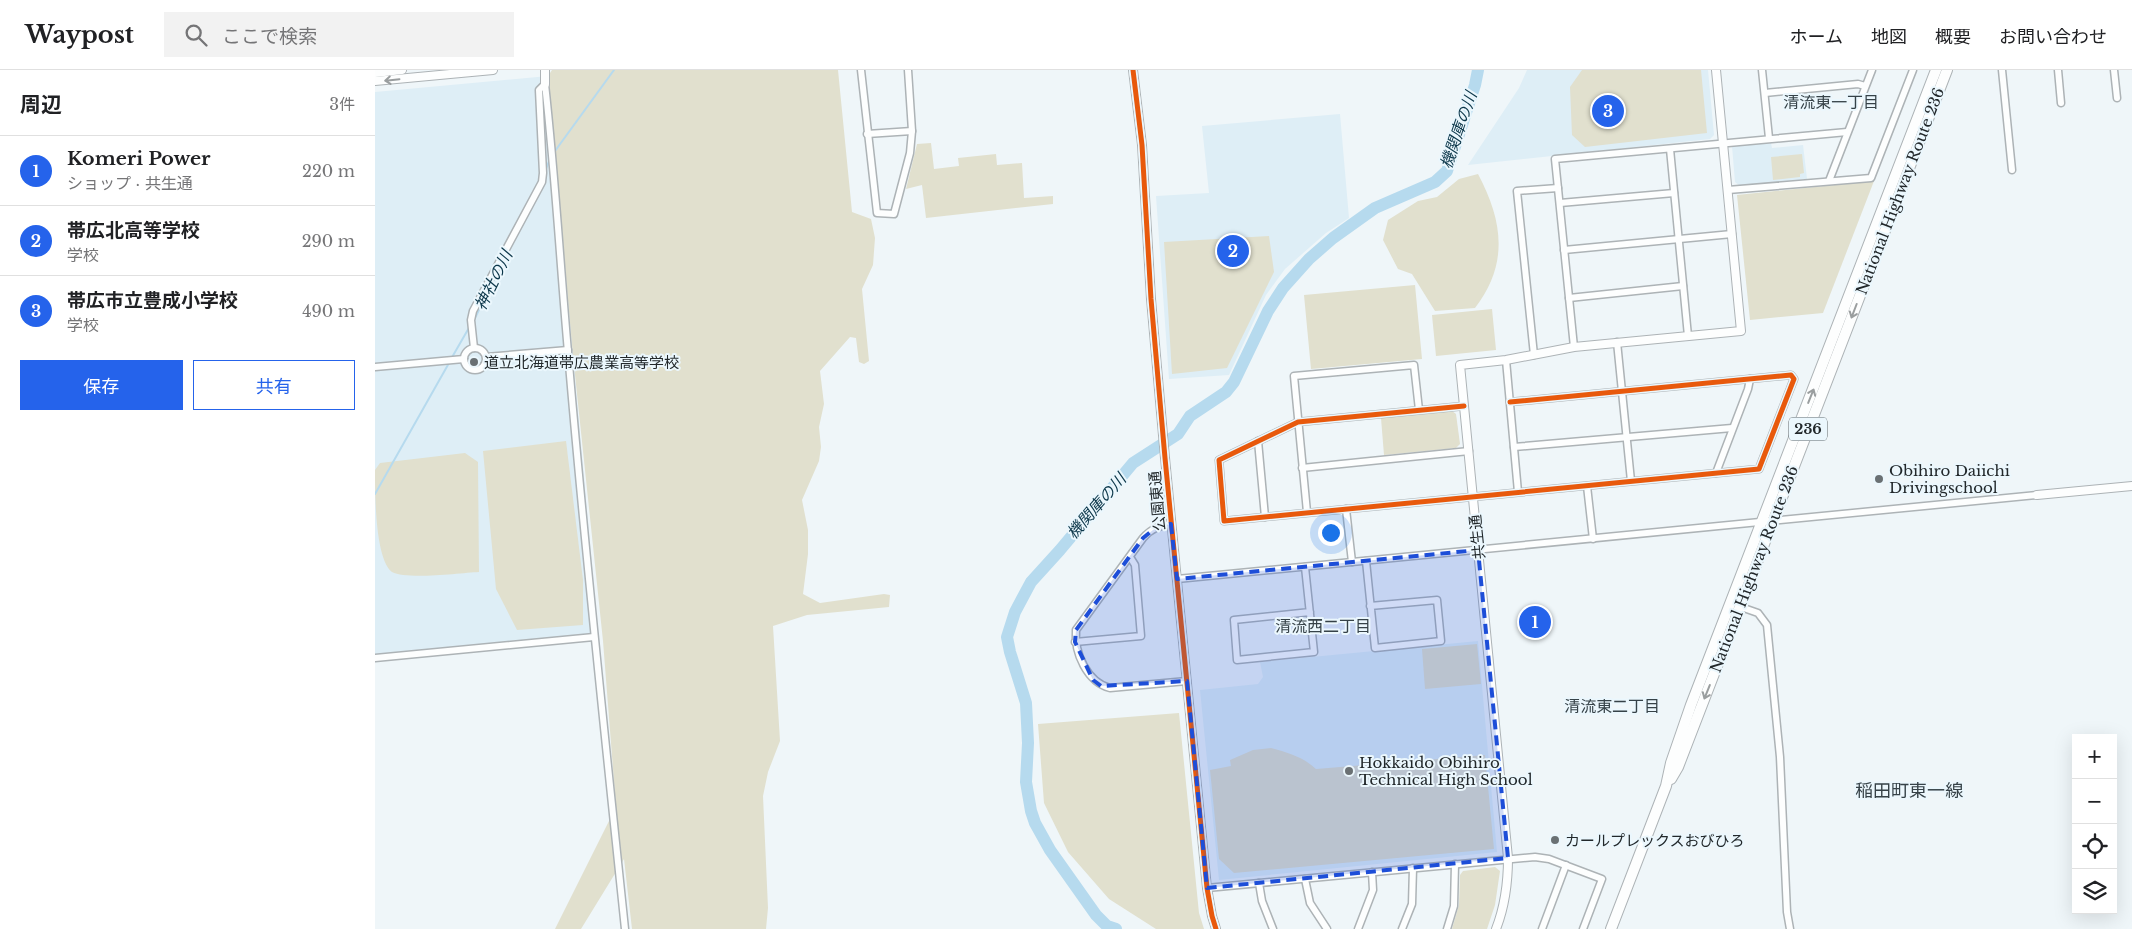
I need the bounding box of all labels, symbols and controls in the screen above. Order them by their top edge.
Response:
search box [164,12,514,57]
text: Waypost [25,20,134,49]
icon: search [182,21,210,49]
text: ここで検索 [222,25,317,48]
text: ホーム [1790,26,1843,48]
text: 地図 [1871,26,1907,48]
text: 概要 [1935,26,1971,48]
text: お問い合わせ [1999,26,2107,48]
one-way arrow [384,75,400,85]
street label: National Highway Route 236 [1852,85,1948,297]
water label: 機関庫の川 [1436,87,1481,171]
text: 周辺 [20,92,62,118]
pin: 3 [1592,92,1624,130]
district label: 清流東一丁目 [1783,92,1879,112]
text: 3件 [329,94,355,114]
text: Komeri Power [67,147,211,170]
text: 1 [33,161,39,181]
text: 220 m [302,161,355,181]
text: ショップ · 共生通 [67,173,193,193]
text: 帯広北高等学校 [67,219,200,242]
text: 2 [31,231,41,251]
text: 290 m [302,231,355,251]
pin: 2 [1217,232,1249,270]
text: 学校 [67,245,99,265]
water label: 神社の川 [470,245,517,313]
text: 帯広市立豊成小学校 [67,289,238,312]
text: 3 [31,301,41,321]
text: 490 m [302,301,355,321]
one-way arrow [1849,303,1858,319]
text: 学校 [67,315,99,335]
place label: 道立北海道帯広農業高等学校 [484,353,679,372]
marker: 道立北海道帯広農業高等学校 [468,356,480,368]
button: 保存 [20,360,183,410]
button: 共有 [193,360,355,410]
one-way arrow [1806,389,1816,404]
road number: 236 [1789,418,1827,440]
place label: Obihiro Daiichi Drivingschool [1889,461,2010,497]
street label: National Highway Route 236 [1706,463,1802,675]
water label: 機関庫の川 [1062,468,1131,543]
street label: 公園東通 [1145,470,1169,532]
marker: Obihiro Daiichi Drivingschool [1873,473,1885,485]
street label: 共生通 [1465,514,1489,560]
your location [1318,520,1344,546]
pin: 1 [1519,603,1551,641]
district label: 清流西二丁目 [1275,616,1371,636]
one-way arrow [1702,684,1711,699]
district label: 清流東二丁目 [1564,696,1660,716]
map controls [2072,734,2117,914]
button: + [2072,734,2117,779]
place label: Hokkaido Obihiro Technical High School [1359,753,1533,789]
marker: Hokkaido Obihiro Technical High School [1343,765,1355,777]
button: − [2072,779,2117,824]
district label: 稲田町東一線 [1855,780,1963,802]
button: locate [2072,824,2117,869]
place label: カールプレックスおびひろ [1565,831,1745,850]
marker: カールプレックスおびひろ [1549,834,1561,846]
button: layers [2072,869,2117,914]

